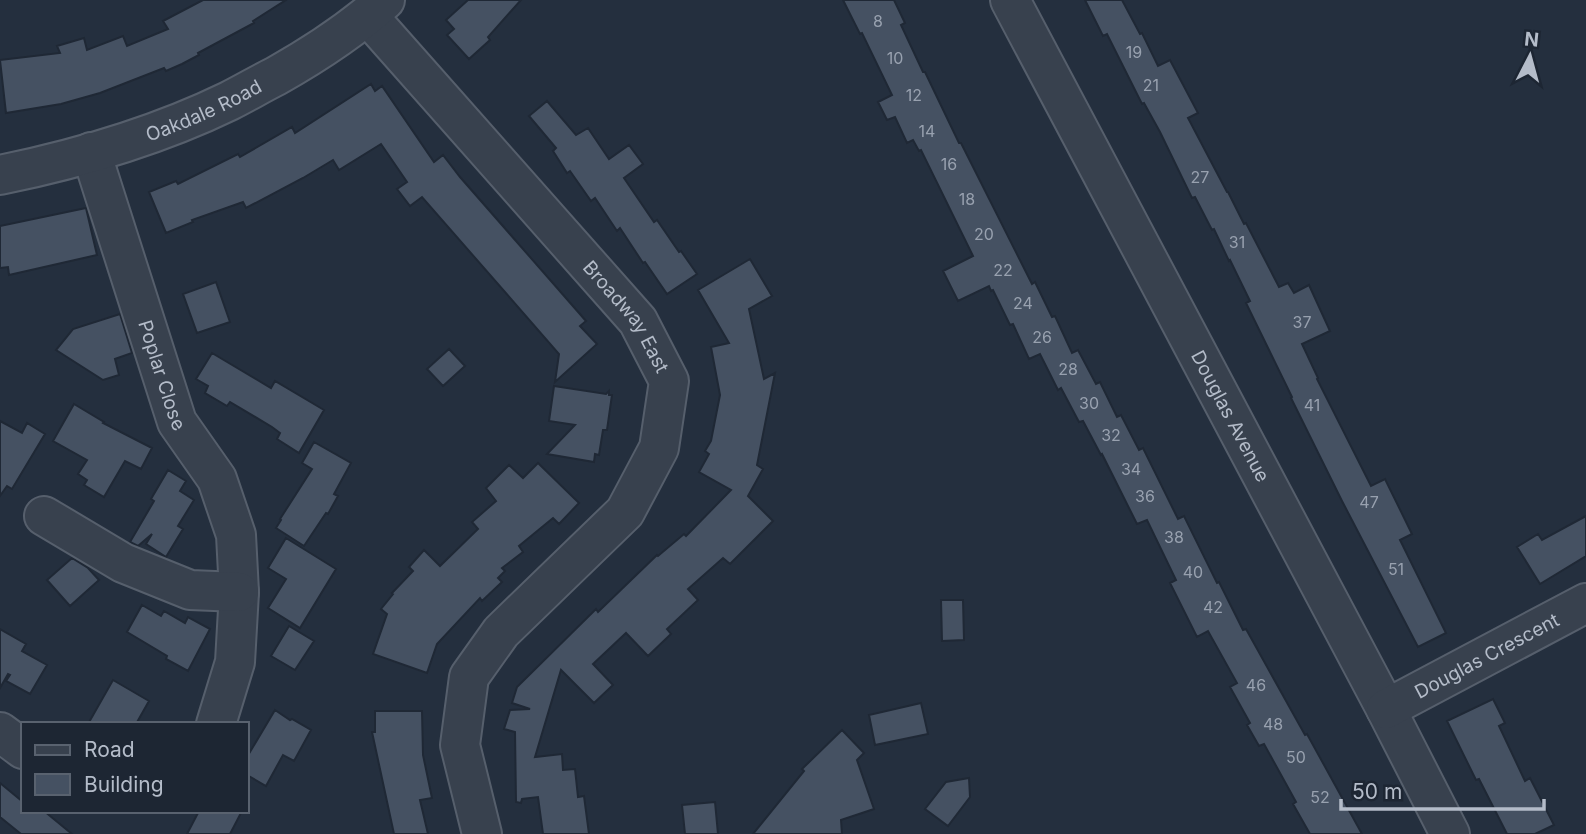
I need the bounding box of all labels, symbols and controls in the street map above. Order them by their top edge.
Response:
house number: 8 [873,11,883,31]
north arrow [1495,21,1565,91]
text: N [1523,27,1540,52]
house number: 19 [1126,42,1142,62]
house number: 10 [887,48,903,68]
street label: Oakdale Road [143,75,266,147]
house number: 21 [1143,75,1159,95]
house number: 12 [906,85,922,105]
house number: 14 [919,121,935,141]
house number: 16 [941,154,957,174]
house number: 27 [1191,167,1209,187]
house number: 18 [959,189,975,209]
house number: 20 [974,224,994,244]
house number: 31 [1229,232,1245,252]
street label: Broadway East [578,256,674,377]
house number: 22 [993,260,1013,280]
house number: 24 [1013,293,1033,313]
house number: 37 [1293,312,1311,332]
street label: Poplar Close [133,317,190,435]
house number: 26 [1032,327,1052,347]
street label: Douglas Avenue [1186,347,1274,486]
house number: 28 [1058,359,1078,379]
house number: 30 [1079,393,1099,413]
house number: 41 [1304,395,1320,415]
house number: 32 [1101,425,1121,445]
house number: 34 [1121,459,1141,479]
house number: 36 [1135,486,1155,506]
house number: 47 [1359,492,1379,512]
house number: 38 [1164,527,1184,547]
house number: 51 [1388,559,1404,579]
house number: 40 [1183,562,1203,582]
house number: 42 [1203,597,1223,617]
street label: Douglas Crescent [1411,608,1563,704]
house number: 46 [1246,675,1266,695]
house number: 48 [1263,714,1283,734]
legend [21,722,248,813]
text: Road [84,737,135,762]
house number: 50 [1286,747,1306,767]
scale bar [1341,768,1544,812]
text: Building [84,772,164,797]
text: 50 m [1352,779,1402,804]
house number: 52 [1310,787,1330,807]

